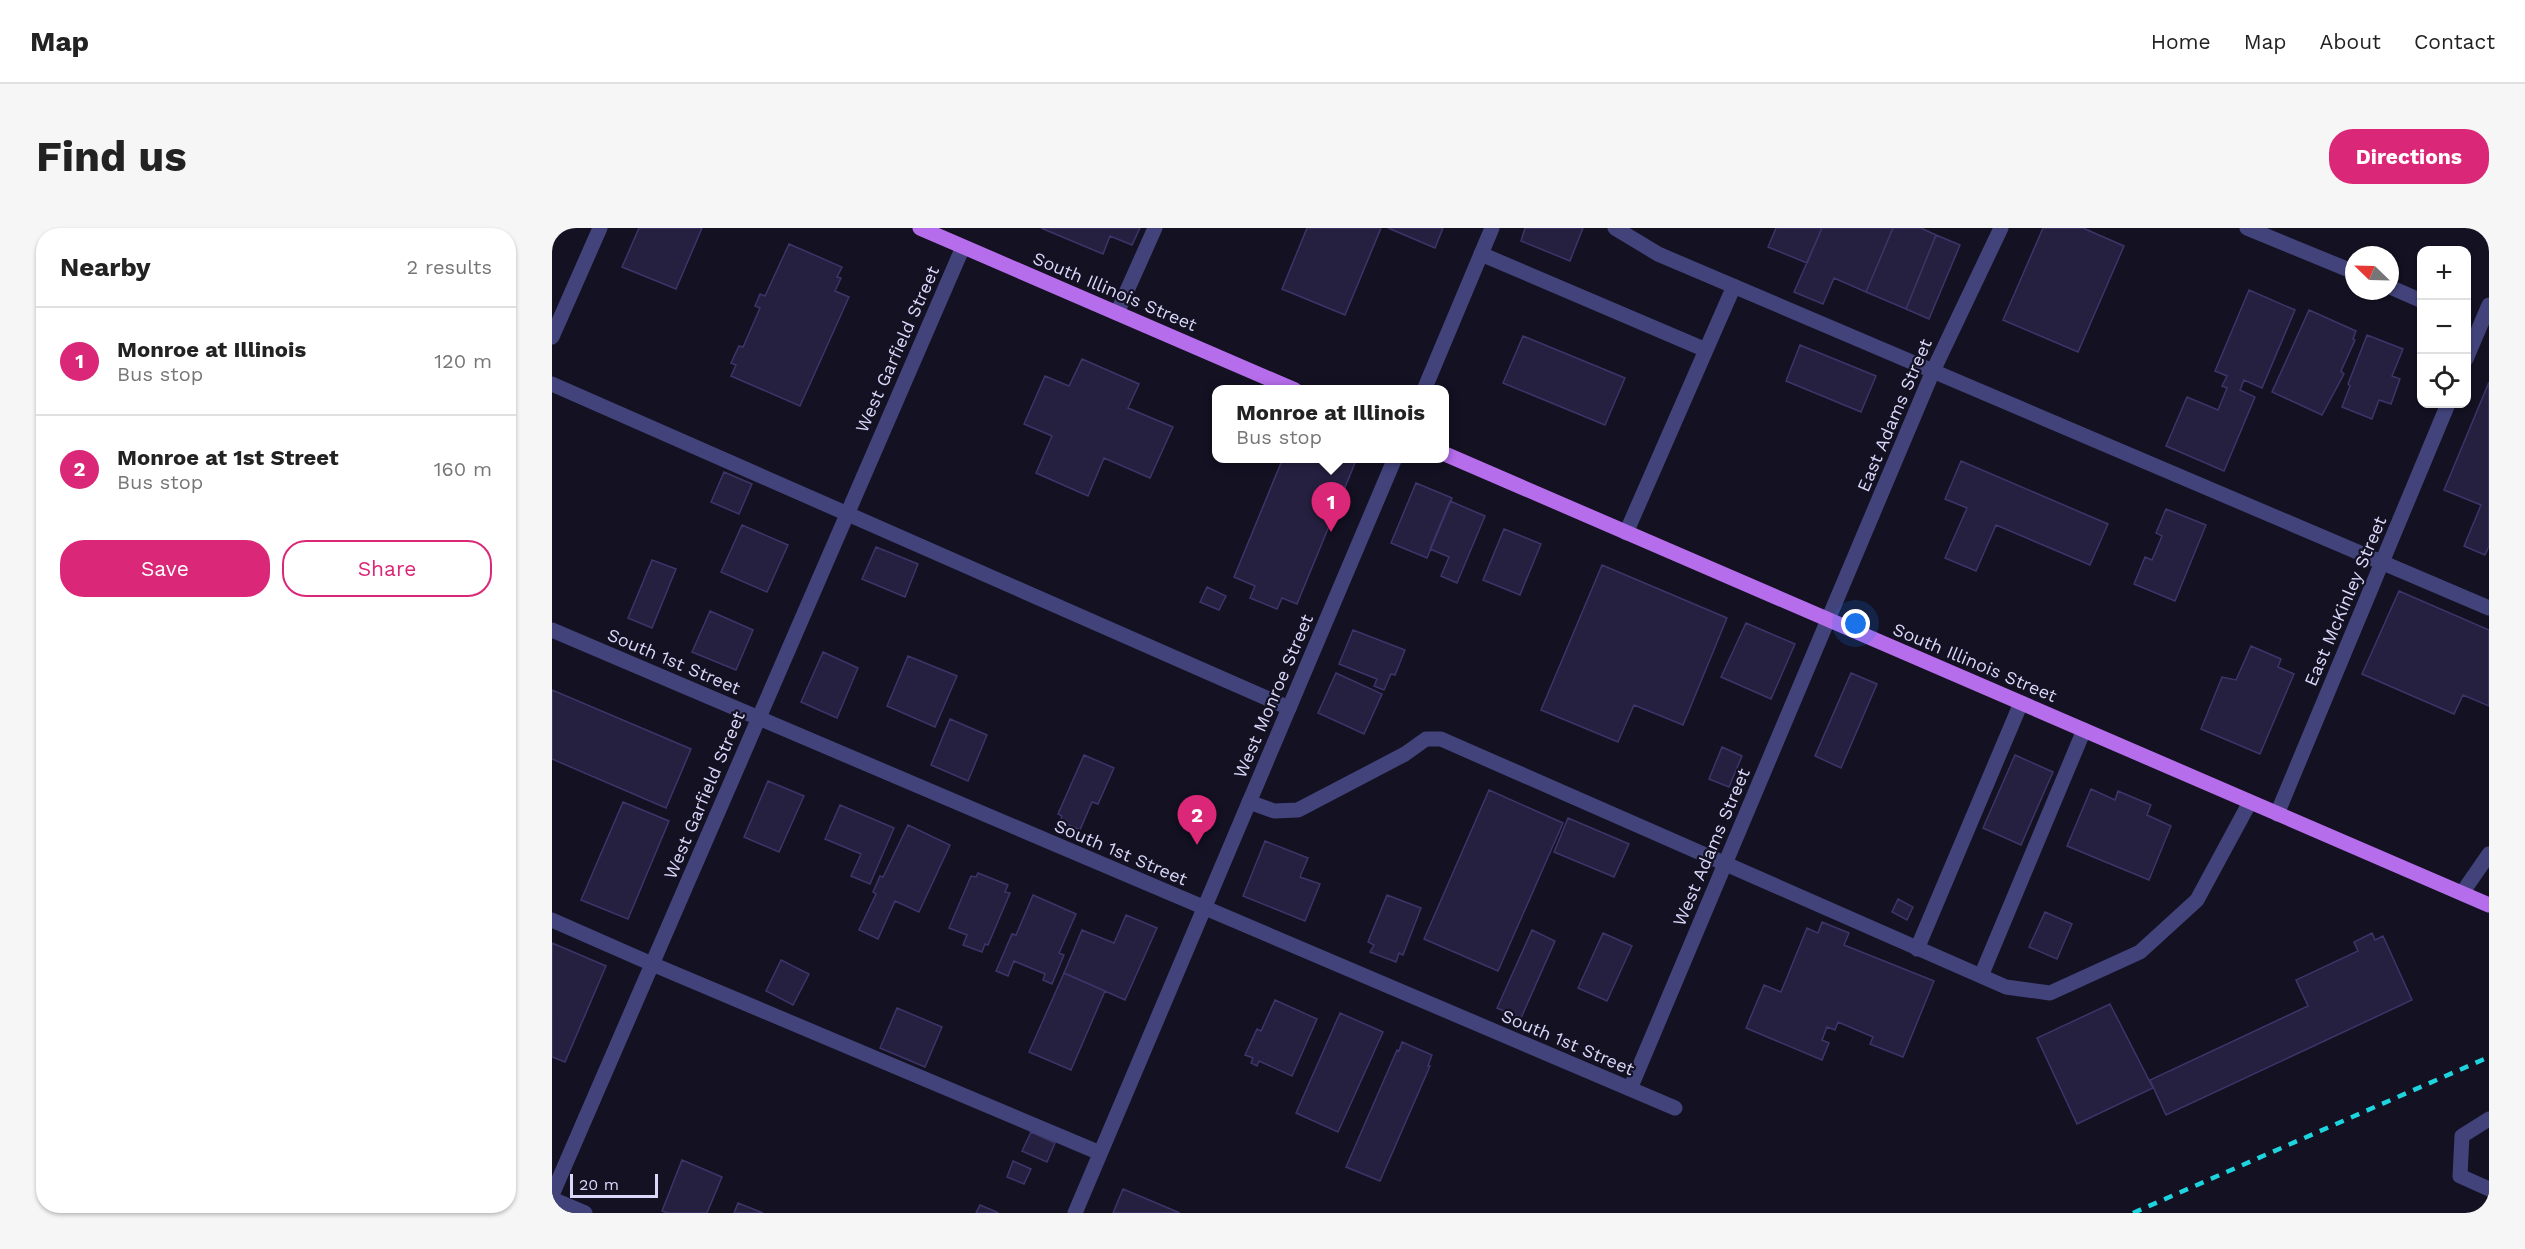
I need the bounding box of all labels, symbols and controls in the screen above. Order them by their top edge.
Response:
text: Map [30,25,89,58]
text: Home [2151,29,2211,54]
text: Map [2244,29,2287,54]
text: About [2320,29,2381,54]
text: Contact [2414,29,2495,54]
button: Directions [2329,129,2489,184]
text: Find us [36,132,187,181]
north arrow [2345,246,2399,300]
map controls [2417,246,2471,408]
button: + [2417,246,2471,300]
street label: South Illinois Street [1030,247,1200,335]
text: Nearby [60,252,151,282]
text: 2 results [407,255,492,279]
street label: West Garfield Street [851,262,943,436]
button: − [2417,300,2471,354]
street label: East Adams Street [1852,335,1936,495]
text: Monroe at Illinois [117,337,306,362]
text: 1 [75,349,84,373]
text: 120 m [434,349,492,373]
button: locate [2417,354,2471,408]
text: Bus stop [117,362,203,386]
popup [1212,385,1449,463]
text: Monroe at Illinois [1236,400,1425,425]
text: Bus stop [1236,425,1322,449]
text: Monroe at 1st Street [117,445,339,470]
text: 2 [74,457,85,481]
text: 160 m [434,457,492,481]
text: Bus stop [117,470,203,494]
pin: 1 [1312,482,1350,532]
street label: East McKinley Street [2300,512,2390,689]
button: Save [60,540,270,597]
button: Share [282,540,492,597]
your location [1841,609,1870,638]
street label: West Monroe Street [1229,610,1317,781]
street label: South Illinois Street [1890,618,2060,706]
street label: South 1st Street [604,624,744,699]
street label: West Garfield Street [659,708,749,882]
street label: West Adams Street [1668,764,1754,929]
pin: 2 [1178,796,1216,845]
street label: South 1st Street [1051,815,1191,890]
street label: South 1st Street [1498,1005,1638,1080]
scale bar [570,1171,658,1198]
text: 20 m [579,1175,619,1194]

